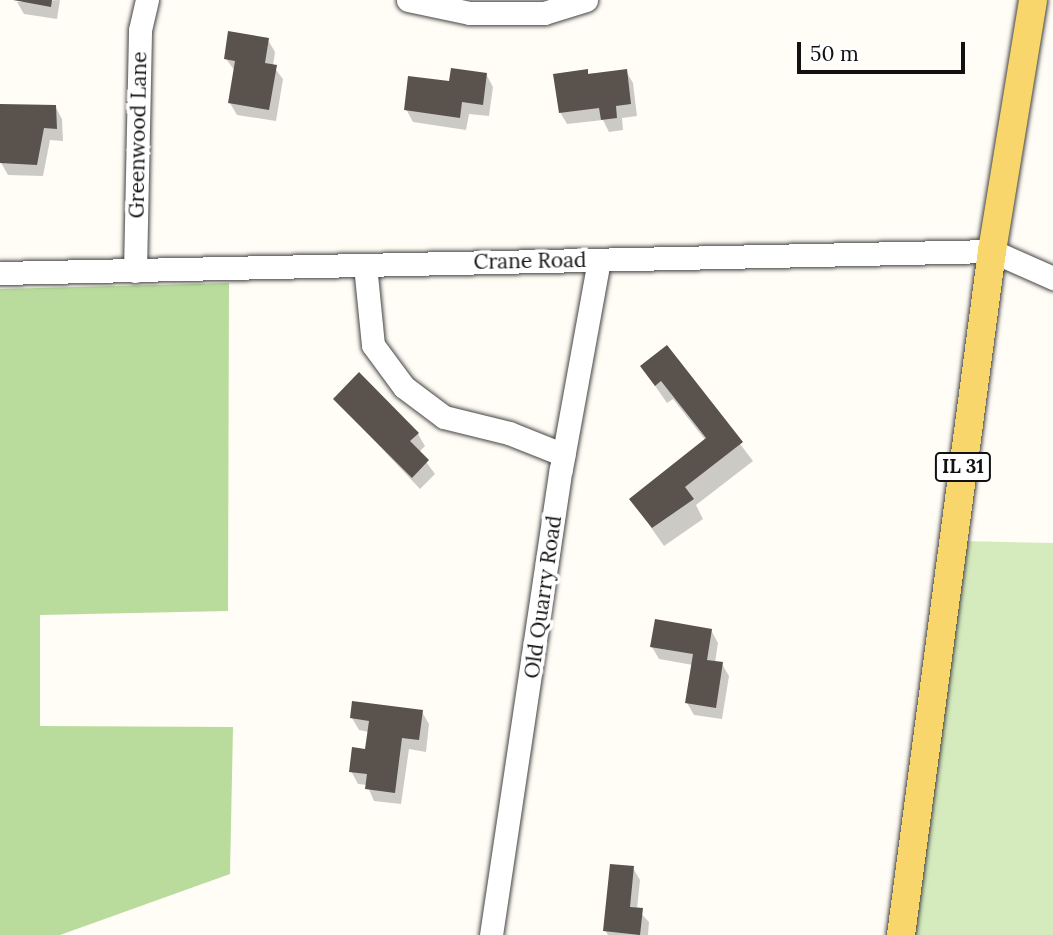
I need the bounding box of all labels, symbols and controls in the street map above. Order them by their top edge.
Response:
scale bar [801,28,969,72]
text: 50 m [810,40,859,67]
street label: Greenwood Lane [124,51,152,219]
street label: Crane Road [473,247,587,275]
road number: IL 31 [933,452,993,482]
street label: Old Quarry Road [519,514,567,680]

